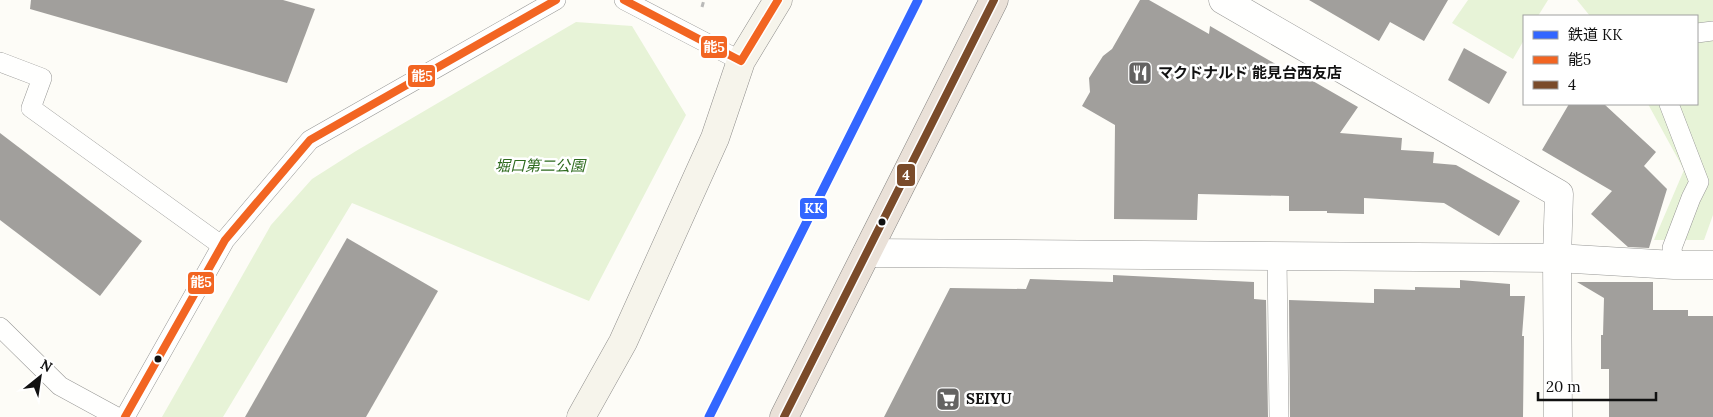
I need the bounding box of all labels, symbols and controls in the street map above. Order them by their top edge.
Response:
legend [1523,15,1698,105]
text: 鉄道 KK [1568,25,1623,44]
line badge: 能5 [700,35,728,59]
text: 能5 [703,38,725,56]
text: 能5 [1568,50,1591,69]
restaurant icon: マクドナルド 能見台西友店 [1127,60,1153,86]
place label: マクドナルド 能見台西友店 [1158,63,1342,82]
line badge: 能5 [407,64,436,88]
text: 能5 [411,67,433,85]
text: 4 [1568,75,1576,94]
park label: 堀口第二公園 [495,156,587,175]
line badge: 4 [896,163,916,187]
text: 4 [902,166,910,184]
line badge: KK [799,197,828,220]
text: KK [804,199,824,217]
unlabelled marker [877,217,887,227]
line badge: 能5 [187,271,215,295]
text: 能5 [190,273,212,291]
north arrow [15,352,65,402]
unlabelled marker [153,354,163,364]
text: N [37,355,56,376]
scale bar [1538,370,1656,402]
text: 20 m [1546,377,1581,396]
supermarket icon: SEIYU [935,386,961,412]
place label: SEIYU [966,389,1012,408]

